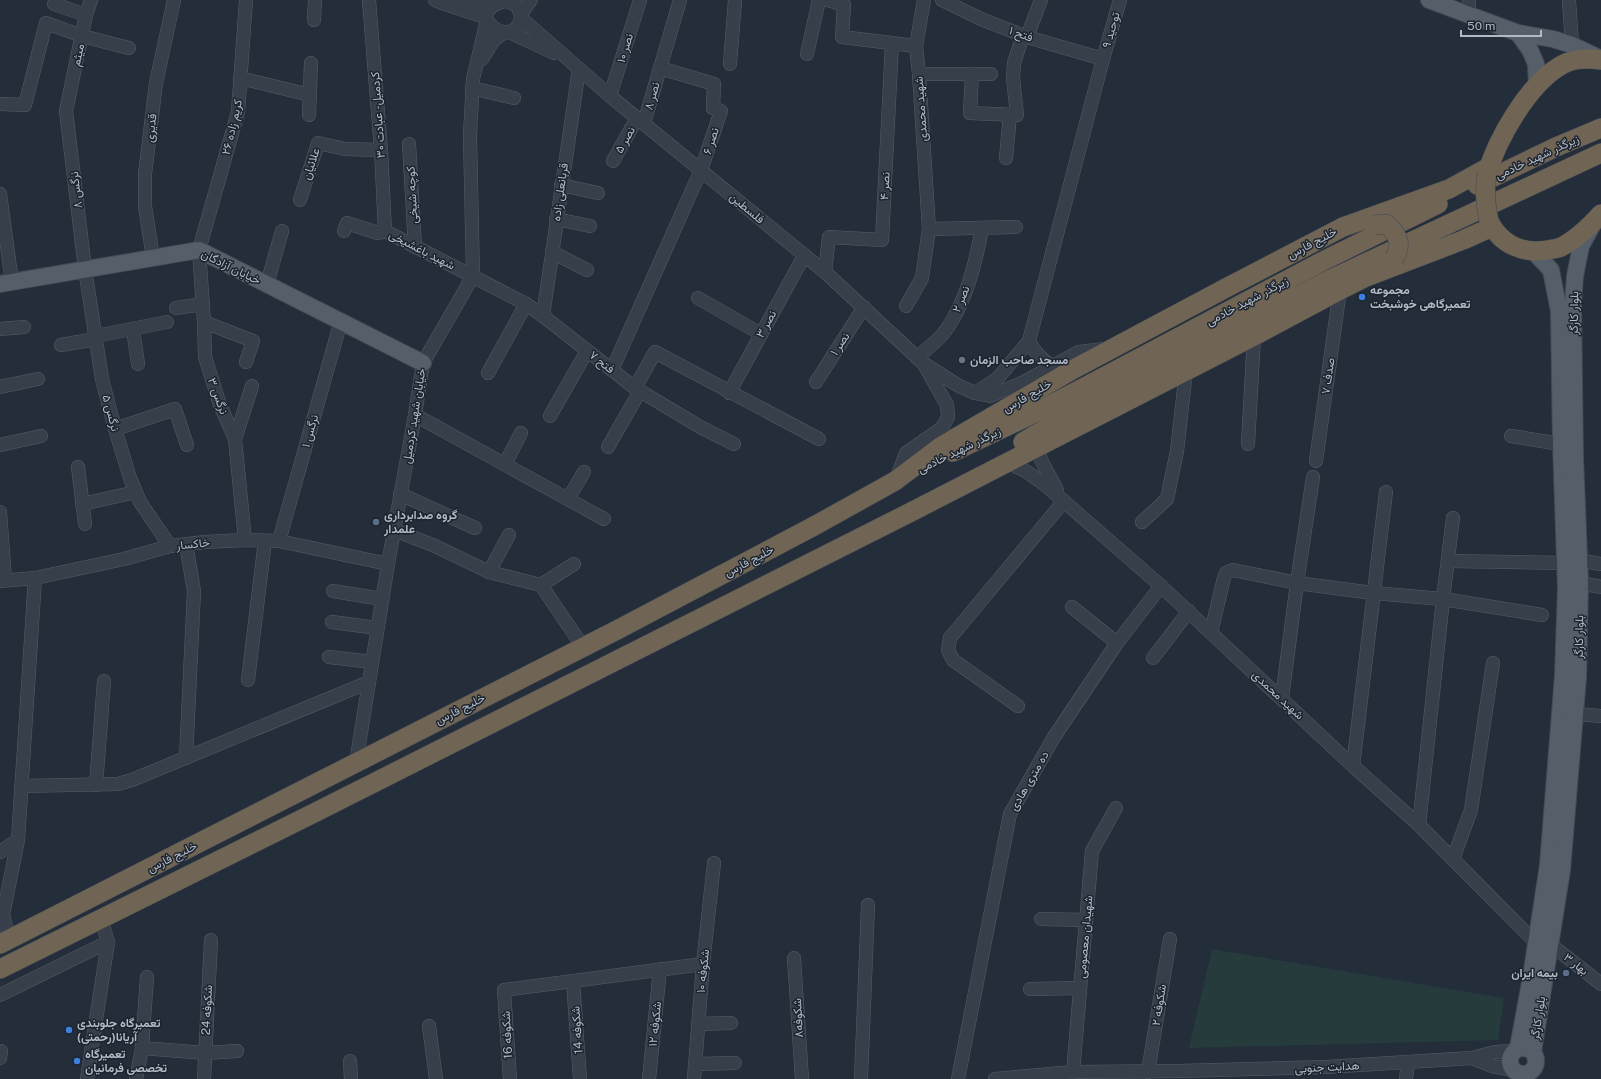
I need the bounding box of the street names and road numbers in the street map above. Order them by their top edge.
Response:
street label: توحید ۹ [1099,10,1124,50]
street label: فتح ۱ [1006,23,1035,47]
street label: نصر ۱۰ [614,32,637,65]
street label: میثم [69,42,88,68]
street label: کردمیل - عبادت ۳۰ [368,71,389,159]
street label: شهید محمدی [912,76,931,142]
street label: نصر ۸ [641,80,664,112]
street label: کریم زاده ۲۶ [219,98,246,156]
street label: قدیری [143,113,160,143]
street label: نصر ۵ [612,124,639,156]
street label: نصر ۶ [700,126,723,156]
street label: زیرگذر شهید خادمی [1493,131,1582,183]
street label: علائیان [299,146,323,182]
street label: قربانعلی زاده [549,162,572,222]
street label: کوچه شیخی [404,166,421,224]
street label: نرگس ۸ [67,171,86,209]
street label: نصر ۴ [877,172,894,200]
street label: فلسطین [726,189,767,227]
street label: خلیج فارس [1285,224,1340,264]
street label: شهید باغشیخی [386,227,457,274]
street label: خیابان آزادگان [199,247,263,288]
street label: زیرگذر شهید خادمی [1204,273,1291,329]
street label: نصر ۲ [949,284,974,315]
street label: بلوار کارگر [1567,291,1582,336]
street label: نصر ۳ [753,308,780,341]
street label: نصر ۱ [827,330,853,359]
street label: فتح ۷ [585,348,617,378]
street label: صدف ۷ [1319,357,1337,395]
street label: خیابان شهید کردمیل [400,367,429,465]
street label: نرگس ۳ [204,376,231,417]
street label: خلیج فارس [1000,376,1055,417]
street label: نرگس ۵ [98,393,123,433]
street label: نرگس ۱ [299,413,322,449]
street label: زیرگذر شهید خادمی [915,424,1003,477]
street label: خاکسار [174,535,211,554]
street label: خلیج فارس [722,542,777,582]
street label: بلوار کارگر [1572,615,1587,660]
street label: شهید محمدی [1249,668,1307,723]
street label: خلیج فارس [433,691,488,729]
street label: ده متری هادی [1006,748,1053,814]
street label: خلیج فارس [145,839,200,877]
street label: شهیدان معصومی [1074,895,1097,979]
street label: شکوفه ۱۰ [694,948,713,994]
street label: بهار ۳ [1560,950,1591,979]
street label: شکوفه ۲ [1149,983,1170,1027]
street label: شکوفه 24 [199,985,216,1036]
street label: بلوار کارگر [1527,995,1549,1042]
street label: شکوفه۸ [790,998,807,1038]
street label: شکوفه ۱۲ [646,1001,665,1047]
street label: شکوفه 14 [568,1006,587,1054]
street label: شکوفه 16 [499,1011,516,1059]
street label: هدایت جنوبی [1294,1058,1360,1077]

